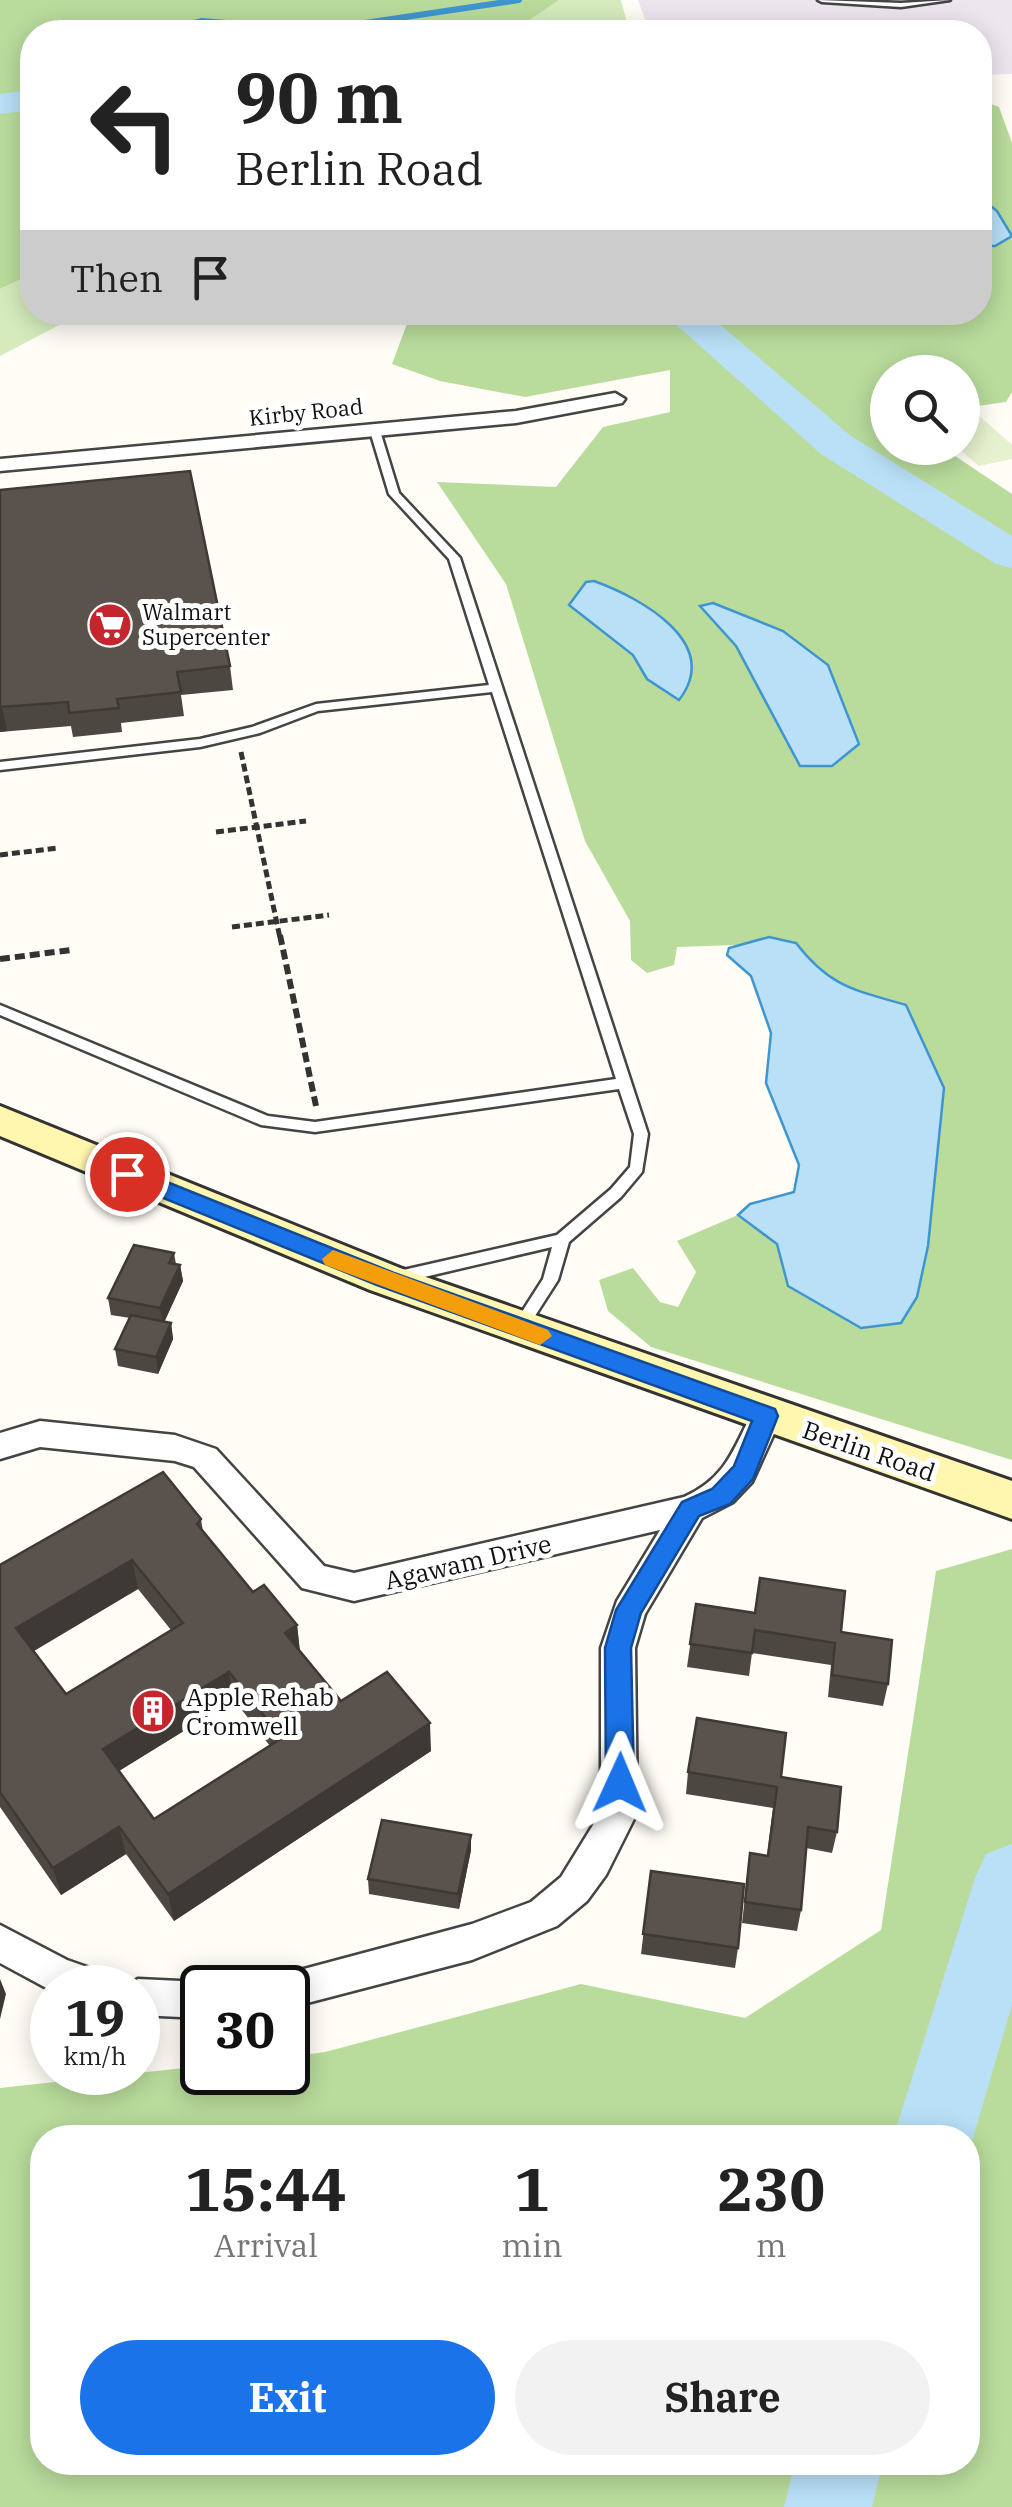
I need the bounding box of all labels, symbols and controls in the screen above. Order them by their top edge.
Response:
text: 90 m [235,51,403,142]
icon: left [70,60,200,190]
text: Berlin Road [235,139,483,197]
icon: arrive [183,250,238,305]
text: Then [70,253,163,302]
map controls [870,355,980,465]
button: search [870,355,980,465]
street label: Kirby Road [247,391,364,432]
place label: Walmart Supercenter [142,597,270,651]
supermarket icon: Walmart Supercenter [87,602,133,648]
pin [85,1132,170,1217]
icon: arrive [100,1147,155,1202]
street label: Berlin Road [799,1412,940,1489]
street label: Agawam Drive [381,1526,554,1597]
place label: Apple Rehab Cromwell [186,1680,334,1742]
building icon: Apple Rehab Cromwell [130,1688,176,1734]
position arrow [568,1731,672,1835]
speed limit sign: 30 [180,1965,310,2095]
text: 19 [65,1985,125,2050]
text: km/h [63,2039,127,2072]
text: 15:44 [185,2149,347,2228]
text: 1 [514,2149,550,2228]
text: 230 [717,2149,825,2228]
text: Arrival [214,2224,318,2266]
text: min [502,2224,563,2266]
text: m [756,2224,787,2266]
button: Exit [80,2340,495,2455]
button: Share [515,2340,930,2455]

